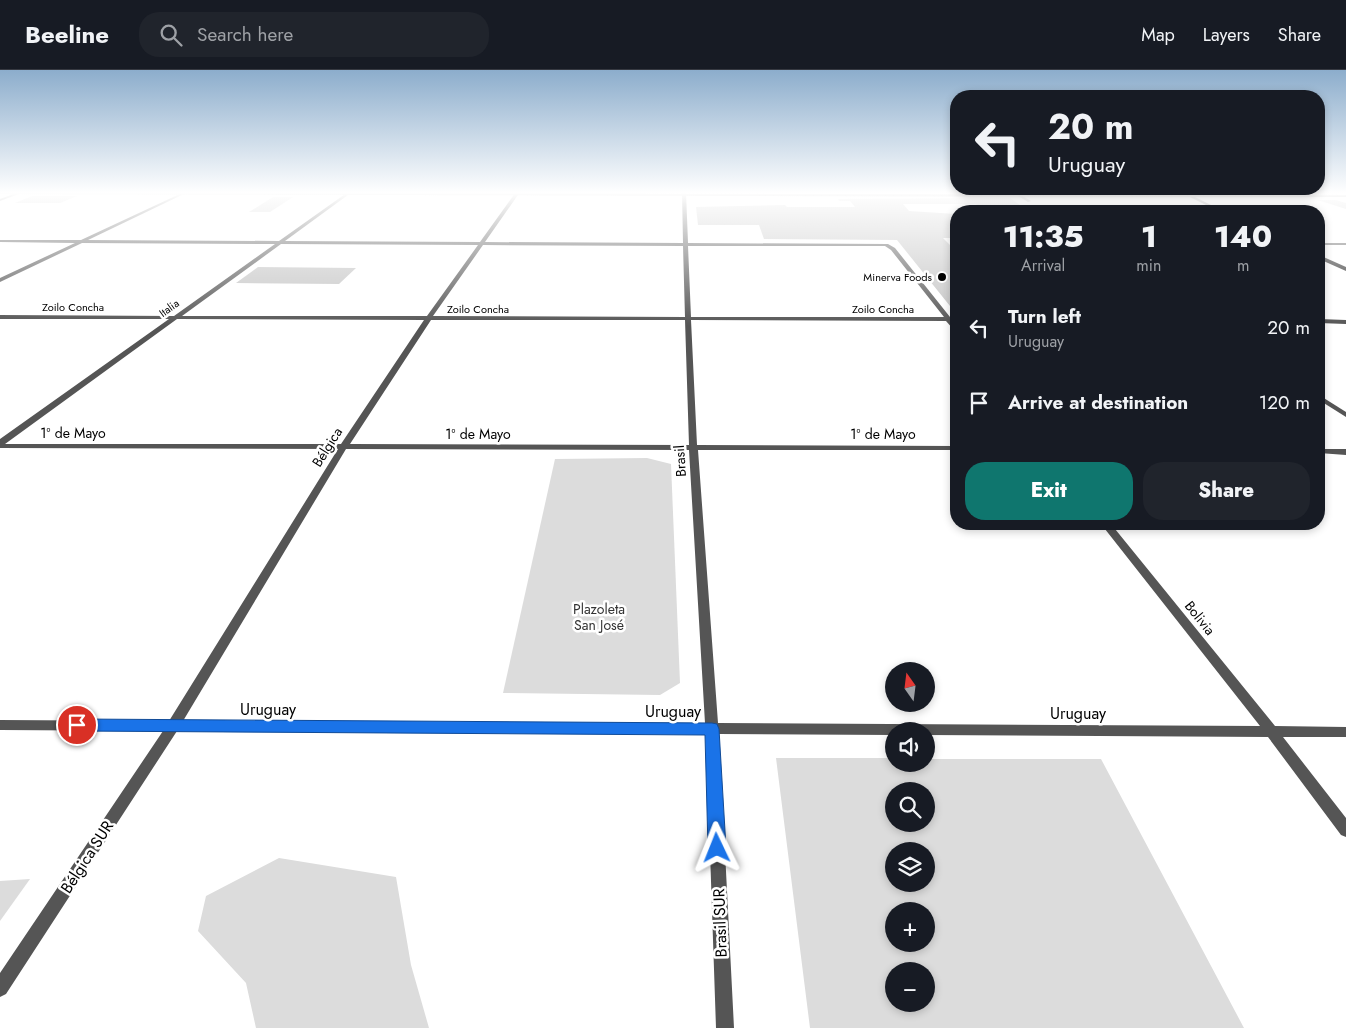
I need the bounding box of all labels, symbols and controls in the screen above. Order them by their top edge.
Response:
search box [139,12,489,57]
text: Beeline [25,17,109,52]
icon: search [157,21,185,49]
text: Search here [197,21,293,48]
text: Map [1141,22,1175,48]
text: Layers [1203,22,1250,48]
text: Share [1278,22,1321,48]
text: 20 m [1048,102,1133,152]
icon: left [965,110,1030,175]
text: Uruguay [1048,148,1125,180]
text: 11:35 [1003,215,1084,258]
text: 1 [1141,215,1157,258]
text: 140 [1214,215,1272,258]
text: Arrival [1021,254,1065,277]
text: min [1136,254,1161,277]
text: m [1237,254,1249,277]
place label: Minerva Foods [863,269,933,285]
marker: Minerva Foods [936,271,948,283]
street label: Italia [156,295,182,321]
street label: Zoilo Concha [42,299,104,315]
street label: Zoilo Concha [447,301,509,317]
street label: Zoilo Concha [852,301,914,317]
text: Turn left [1008,303,1081,330]
icon: left [965,314,993,342]
text: 20 m [1267,314,1310,341]
text: Uruguay [1008,330,1064,353]
icon: arrive [965,389,993,417]
text: Arrive at destination [1008,389,1188,416]
text: 120 m [1259,389,1310,416]
street label: 1º de Mayo [40,423,106,443]
street label: Bélgica [307,423,347,471]
street label: 1º de Mayo [445,424,511,444]
street label: 1º de Mayo [850,424,916,444]
street label: Brasil [669,444,691,478]
button: Exit [965,462,1133,520]
button: Share [1143,462,1310,520]
street label: Bolivia [1180,597,1220,639]
park label: Plazoleta San José [573,599,625,635]
north arrow [885,662,935,712]
map controls [885,662,935,1012]
street label: Uruguay [240,698,297,721]
street label: Uruguay [645,700,702,723]
street label: Uruguay [1050,702,1107,725]
pin [56,704,98,746]
icon: arrive [63,711,91,739]
button: sound [885,722,935,772]
button: search [885,782,935,832]
street label: Bélgica SUR [55,816,119,898]
position arrow [690,821,742,873]
button: layers [885,842,935,892]
street label: Brasil SUR [707,888,733,958]
button: + [885,902,935,952]
button: − [885,962,935,1012]

